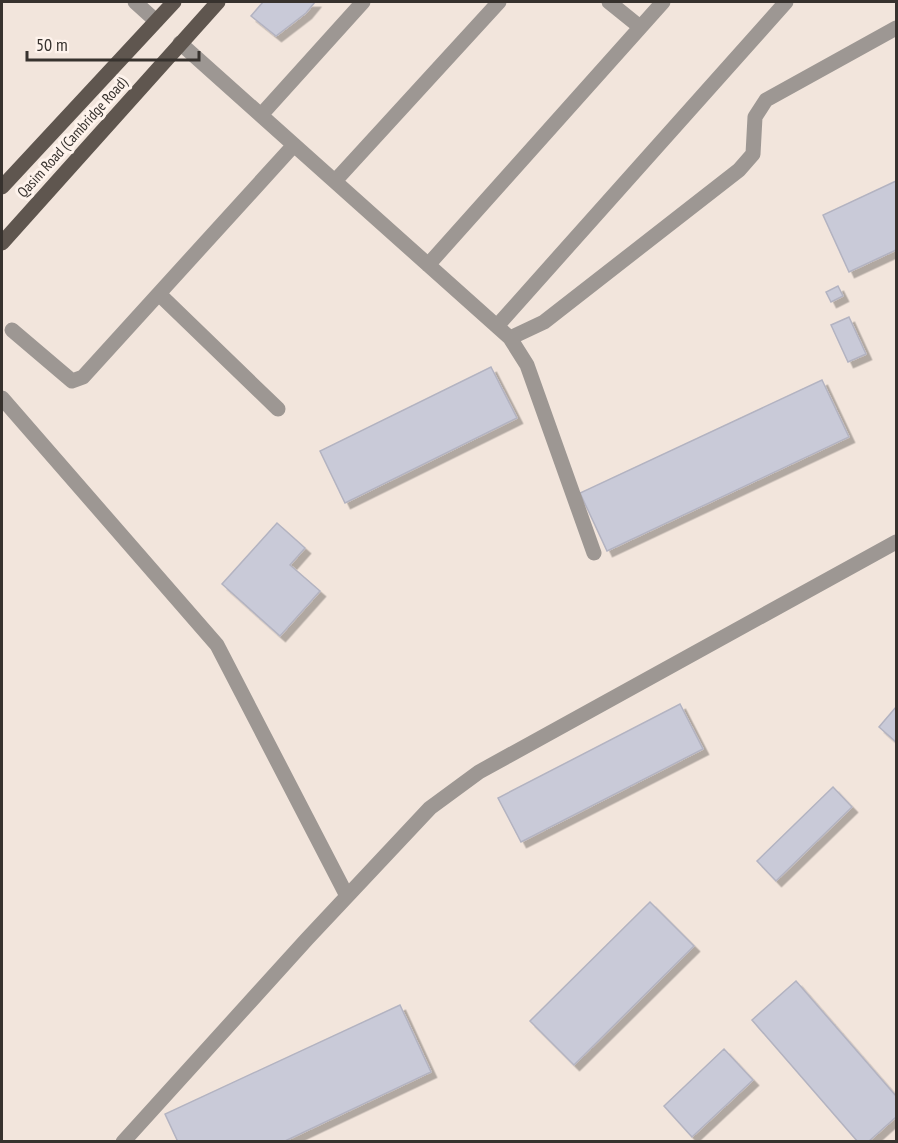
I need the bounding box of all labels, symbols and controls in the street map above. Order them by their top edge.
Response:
scale bar [27,24,200,62]
text: 50 m [36,33,68,56]
street label: Qasim Road (Cambridge Road) [13,72,131,201]

